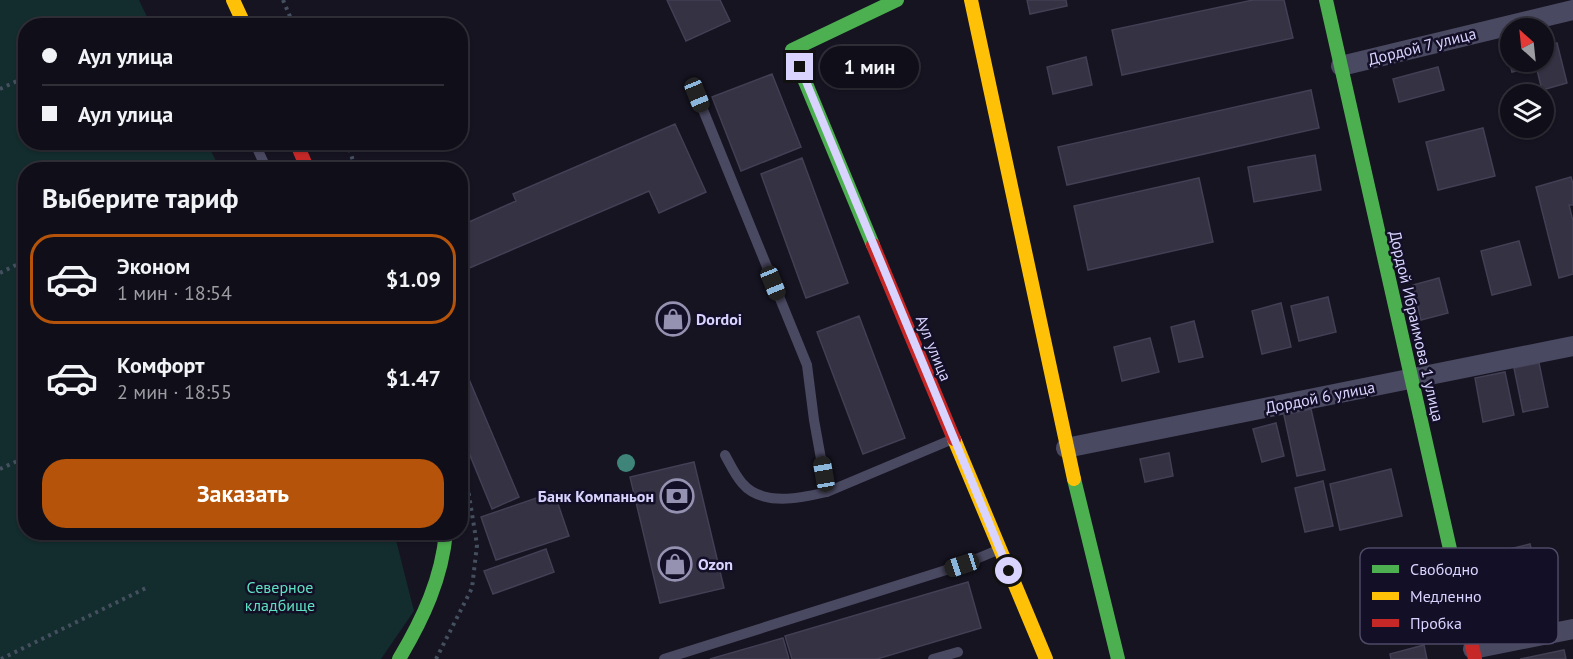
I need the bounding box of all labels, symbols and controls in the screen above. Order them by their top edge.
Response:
north arrow [1500,18,1554,72]
map controls [1500,18,1554,138]
street label: Дордой 7 улица [1366,23,1478,69]
text: Аул улица [78,42,173,70]
callout: 1 мин [821,46,920,88]
route end [786,53,813,80]
text: 1 мин [844,54,895,80]
car [682,75,712,115]
button: layers [1500,84,1554,138]
text: Аул улица [78,100,173,128]
text: Выберите тариф [42,181,238,215]
street label: Дордой Ибраимова 1 улица [1385,229,1449,423]
icon: car [45,252,99,306]
text: Эконом [117,252,190,280]
car [758,263,788,303]
text: $1.09 [386,265,441,293]
text: 1 мин · 18:54 [117,280,232,306]
shop icon: Dordoi [655,301,691,337]
place label: Dordoi [696,309,742,329]
street label: Аул улица [912,312,956,384]
icon: car [45,351,99,405]
text: Комфорт [117,351,205,379]
text: $1.47 [386,364,441,392]
street label: Дордой 6 улица [1263,377,1377,417]
text: 2 мин · 18:55 [117,379,232,405]
car [812,455,836,493]
button: Заказать [42,459,444,528]
bank icon: Банк Компаньон [659,478,695,514]
place label: Банк Компаньон [538,486,654,506]
shop icon: Ozon [657,546,693,582]
legend [1360,548,1558,644]
car [942,551,982,579]
place label: Ozon [698,554,733,574]
route start [995,557,1022,584]
text: Свободно [1410,559,1479,579]
park label: Северное кладбище [245,577,315,615]
text: Медленно [1410,586,1482,606]
text: Пробка [1410,613,1462,633]

